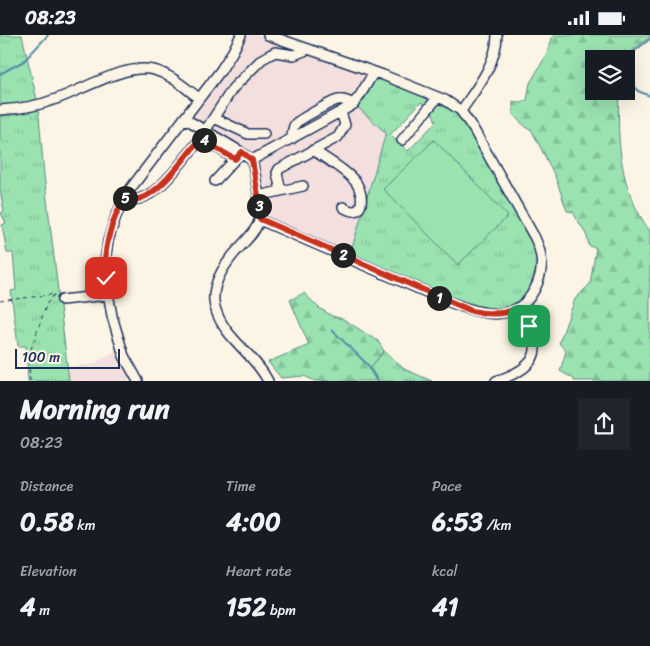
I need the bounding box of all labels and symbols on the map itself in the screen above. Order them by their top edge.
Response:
pin: 4 [192,127,216,153]
pin: 5 [112,185,138,211]
pin: 3 [246,193,272,219]
pin: 2 [330,243,356,267]
pin [85,257,127,299]
pin: 1 [426,285,452,311]
pin [508,305,550,347]
scale bar [15,346,120,369]

